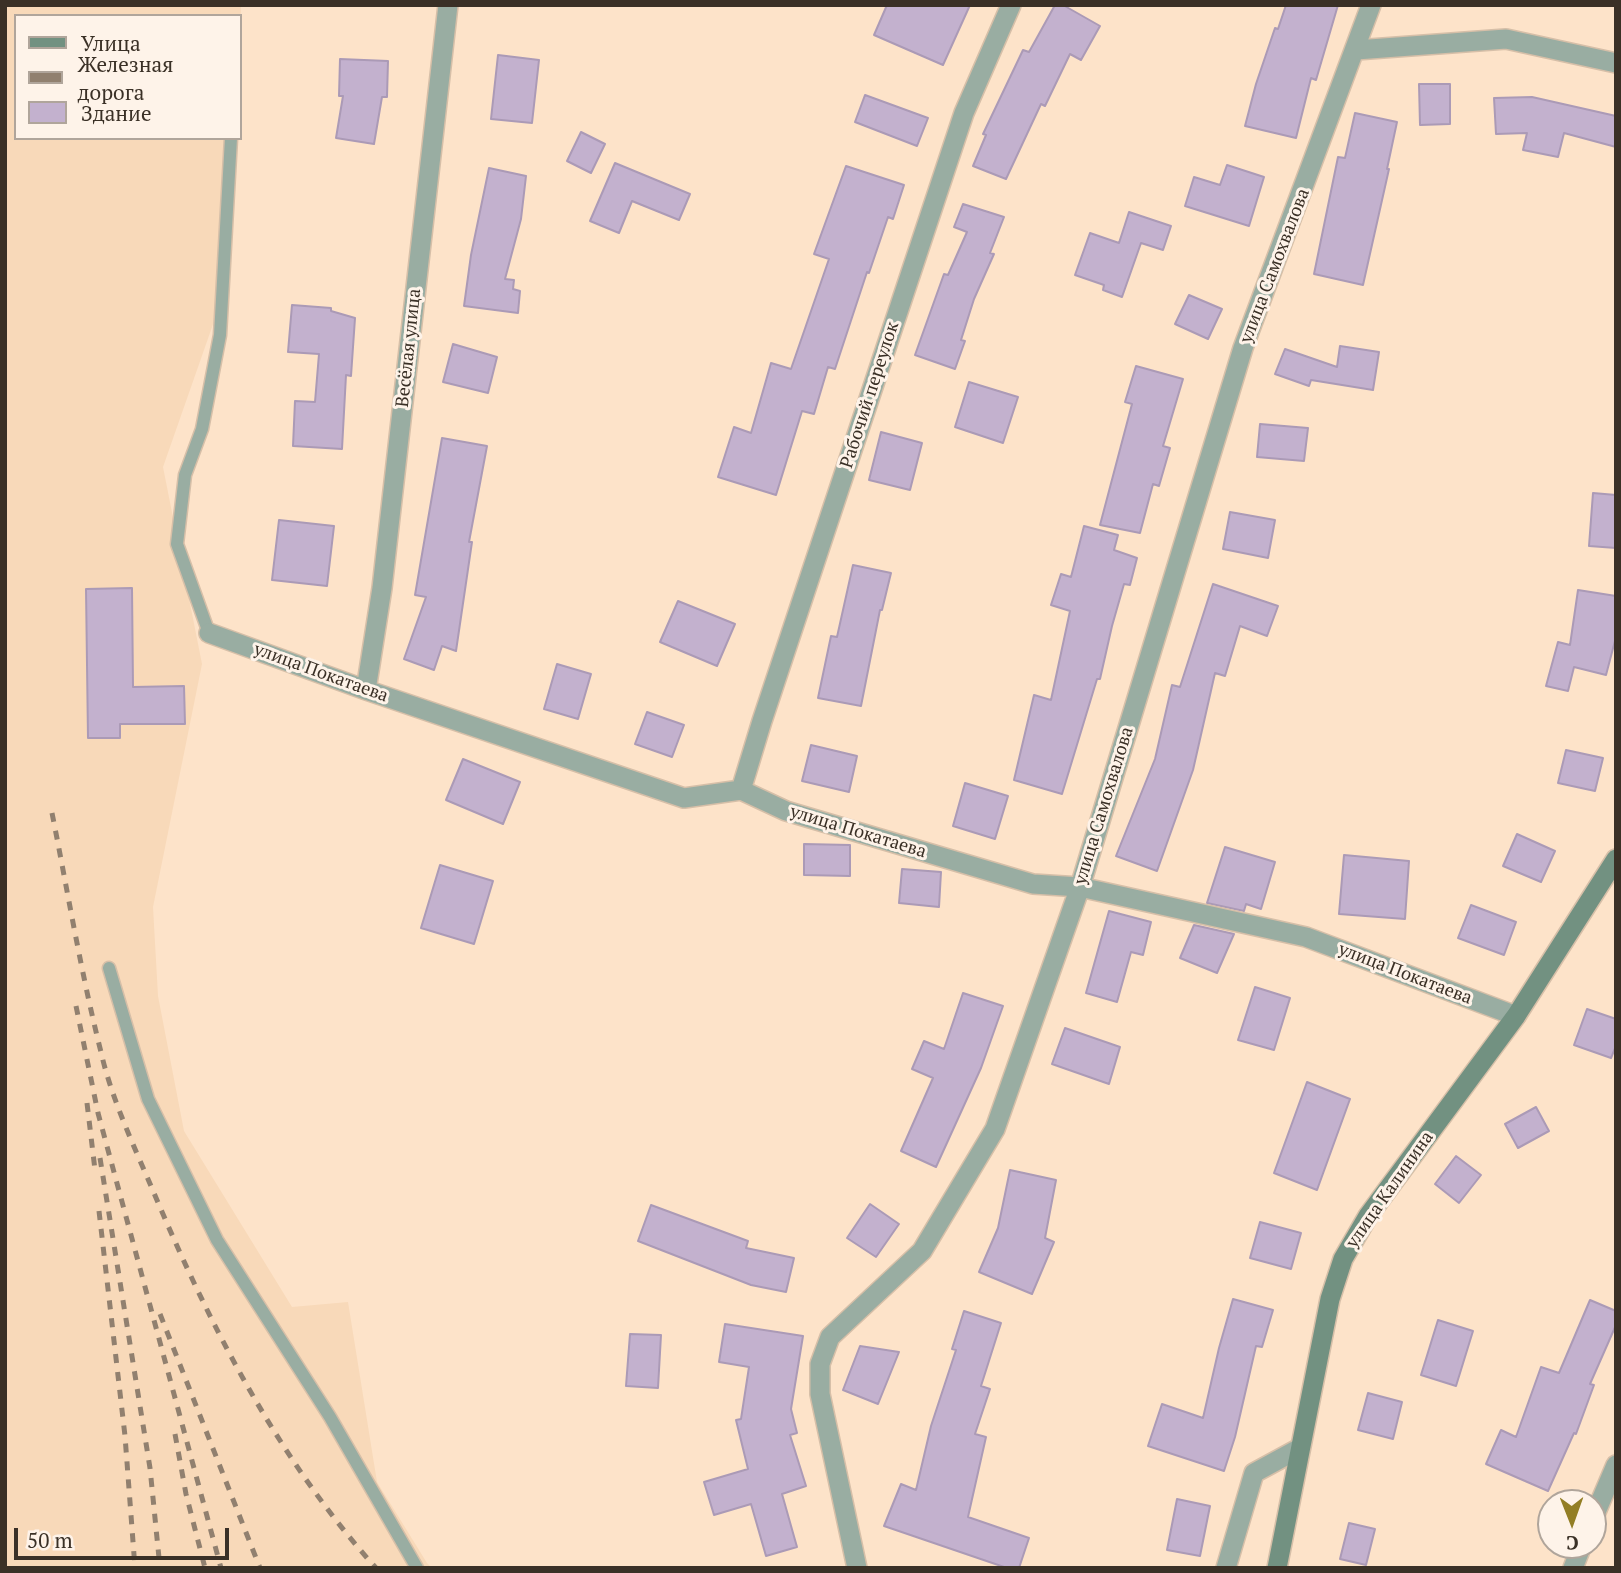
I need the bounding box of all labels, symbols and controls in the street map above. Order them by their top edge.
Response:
legend [14,14,242,140]
text: Улица [81,29,141,57]
text: Железная дорога [77,50,173,106]
text: Здание [81,99,152,127]
street label: улица Самохвалова [1236,186,1314,346]
street label: Весёлая улица [392,288,426,408]
street label: Рабочий переулок [836,319,904,471]
street label: улица Покатаева [251,639,391,707]
street label: улица Самохвалова [1070,724,1138,888]
street label: улица Покатаева [787,801,929,863]
street label: улица Покатаева [1335,939,1475,1009]
street label: улица Калинина [1342,1127,1438,1253]
north arrow [1537,1489,1607,1559]
scale bar [18,1514,233,1558]
text: 50 m [27,1526,73,1554]
text: С [1566,1531,1579,1556]

